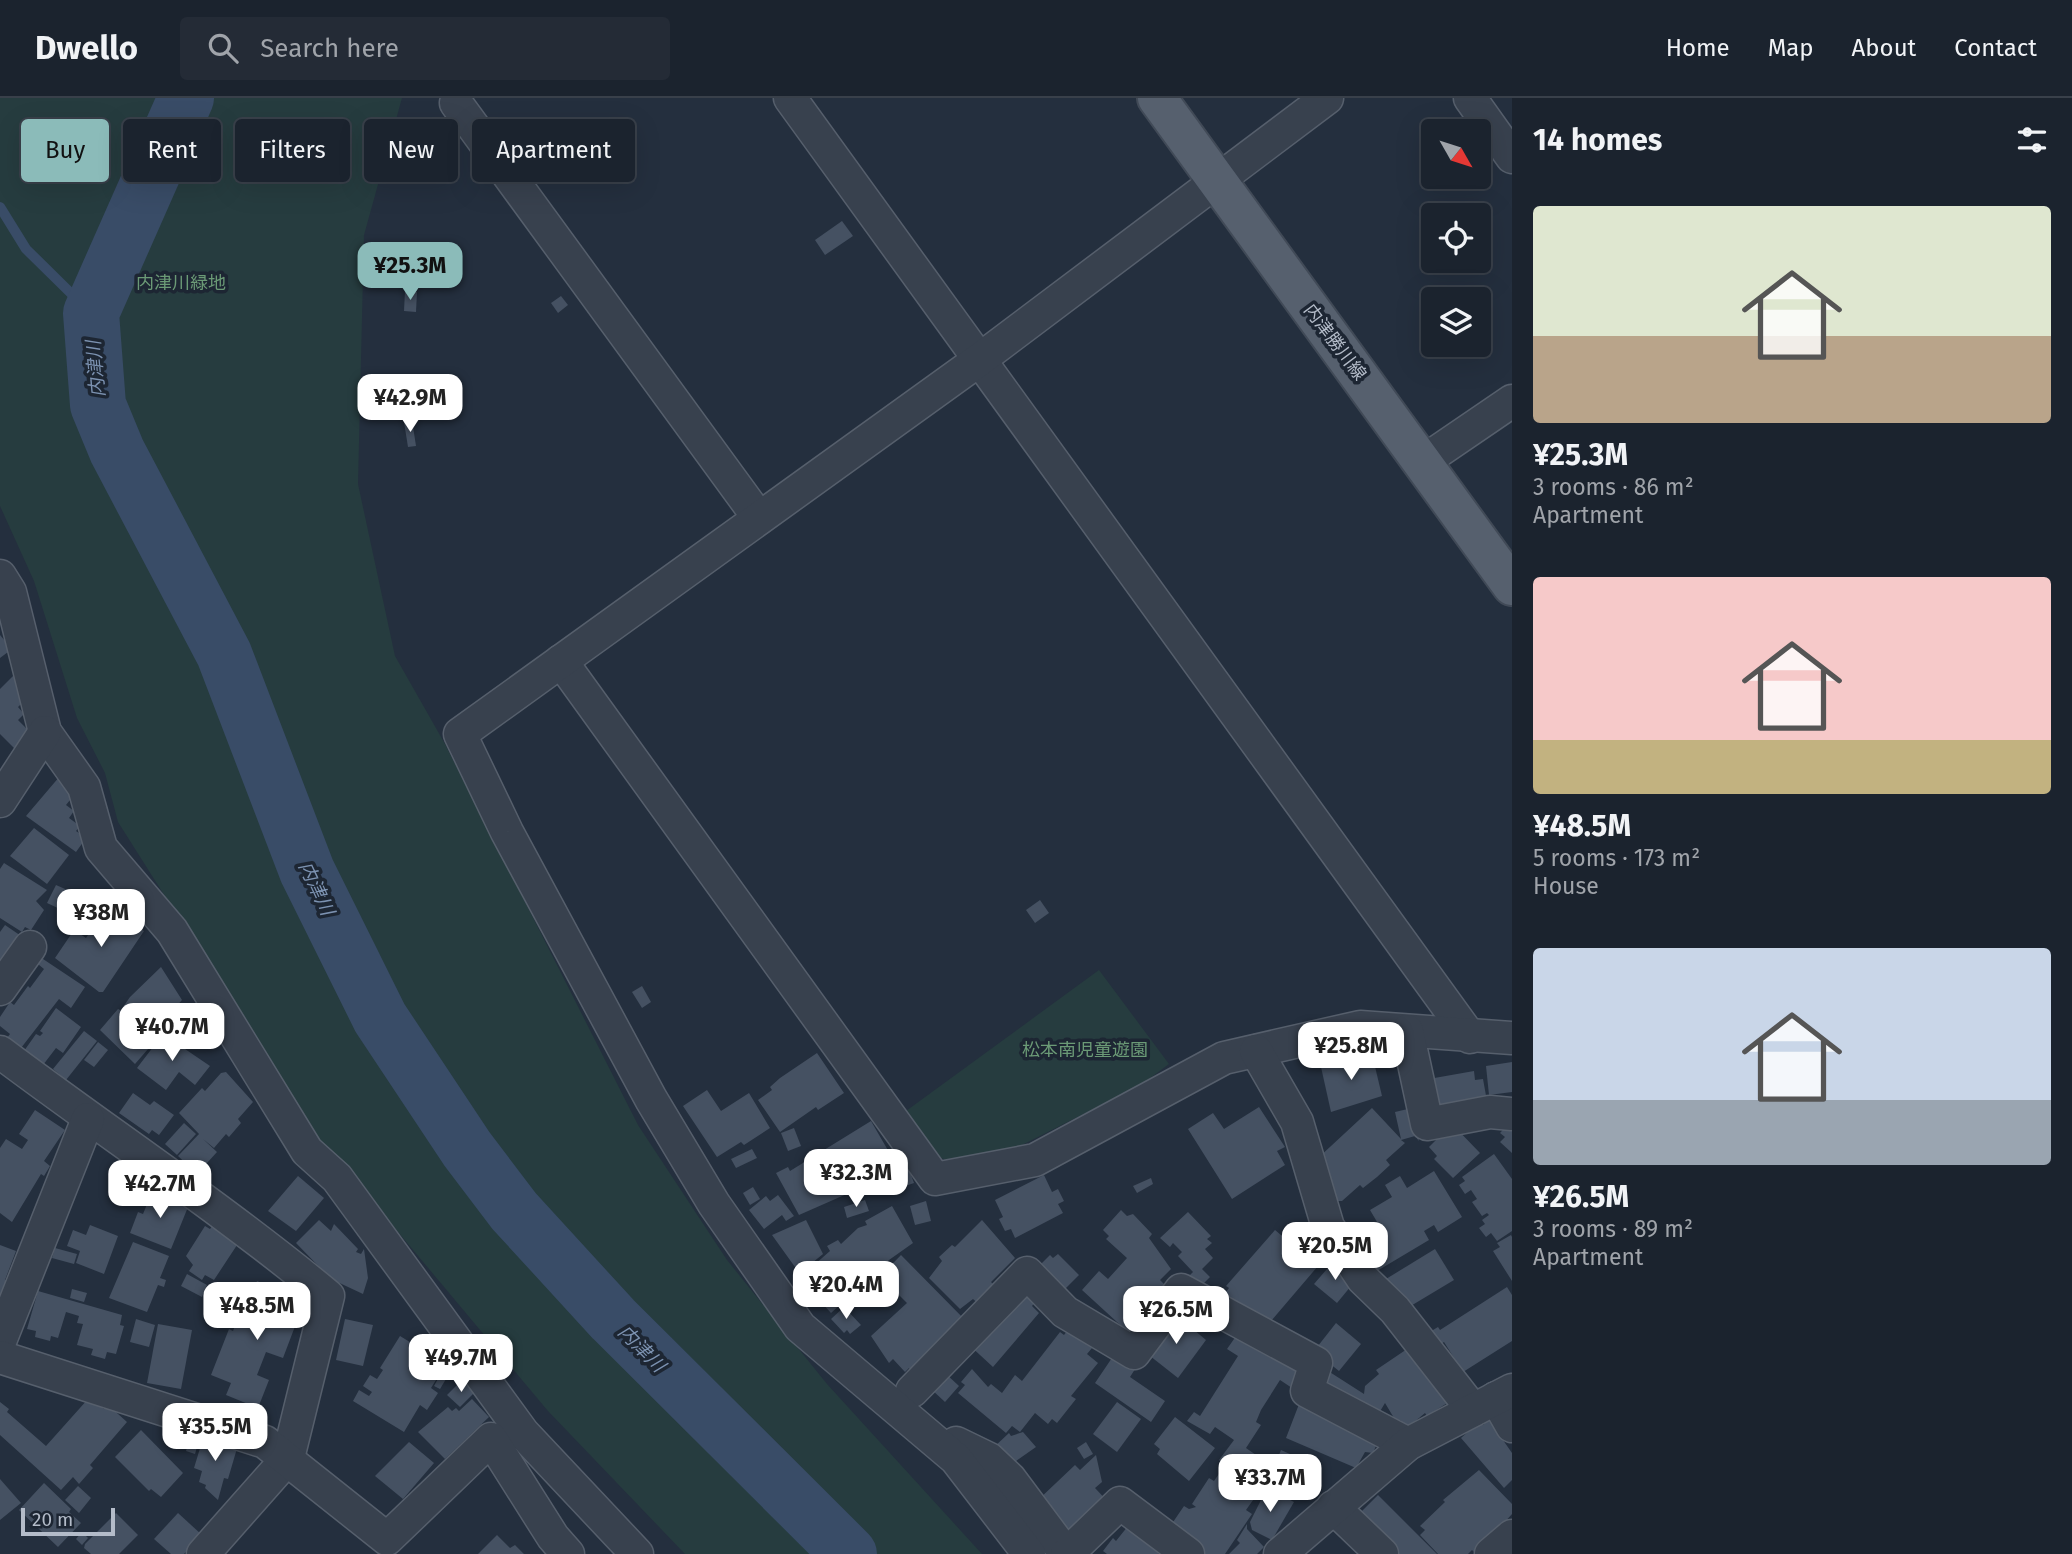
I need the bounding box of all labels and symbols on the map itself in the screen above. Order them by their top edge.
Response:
north arrow [1421,119,1491,189]
pin: ¥25.3M [353,242,467,302]
park label: 内津川緑地 [136,272,226,294]
street label: 内津勝川線 [1299,299,1371,385]
water label: 内津川 [81,338,109,398]
pin: ¥42.9M [353,374,467,434]
water label: 内津川 [294,858,340,921]
pin: ¥38M [60,890,142,949]
pin: ¥40.7M [115,1004,229,1063]
pin: ¥25.8M [1294,1023,1408,1082]
park label: 松本南児童遊園 [1022,1039,1148,1061]
pin: ¥32.3M [799,1150,913,1209]
pin: ¥42.7M [103,1160,217,1220]
pin: ¥20.5M [1278,1222,1392,1282]
pin: ¥20.4M [789,1262,903,1321]
pin: ¥48.5M [200,1282,314,1342]
pin: ¥26.5M [1119,1286,1233,1346]
water label: 内津川 [613,1320,671,1378]
pin: ¥49.7M [404,1334,518,1394]
pin: ¥35.5M [158,1404,272,1463]
pin: ¥33.7M [1213,1454,1327,1514]
scale bar [21,1505,116,1537]

